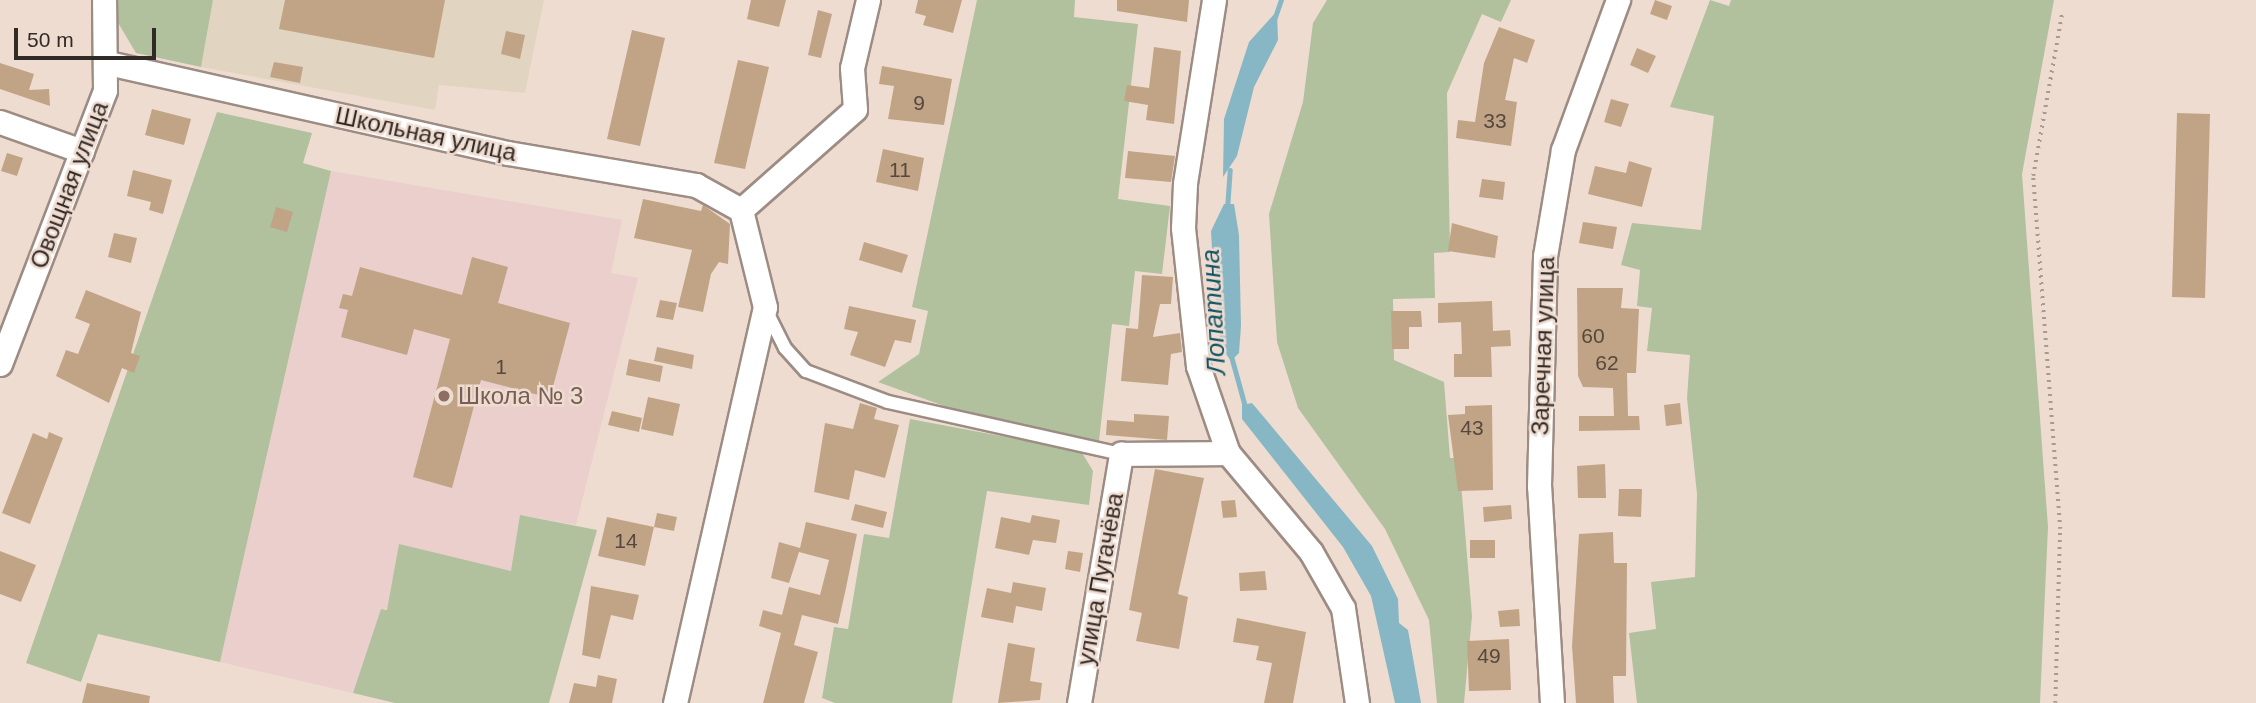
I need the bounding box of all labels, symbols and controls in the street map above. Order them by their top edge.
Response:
scale bar [18,14,159,58]
text: 50 m [27,28,74,51]
house number: 9 [913,90,925,116]
street label: Овощная улица [24,97,114,273]
street label: Школьная улица [333,101,519,167]
house number: 33 [1483,108,1507,134]
house number: 11 [889,157,911,183]
water label: Лопатина [1195,248,1233,376]
street label: Заречная улица [1525,256,1561,436]
house number: 60 [1581,323,1605,349]
house number: 62 [1595,350,1619,376]
house number: 1 [495,354,507,380]
place label: Школа № 3 [458,382,583,410]
marker: Школа № 3 [436,388,452,404]
house number: 43 [1460,415,1484,441]
street label: улица Пугачёва [1071,491,1129,667]
house number: 14 [614,528,638,554]
house number: 49 [1477,643,1501,669]

